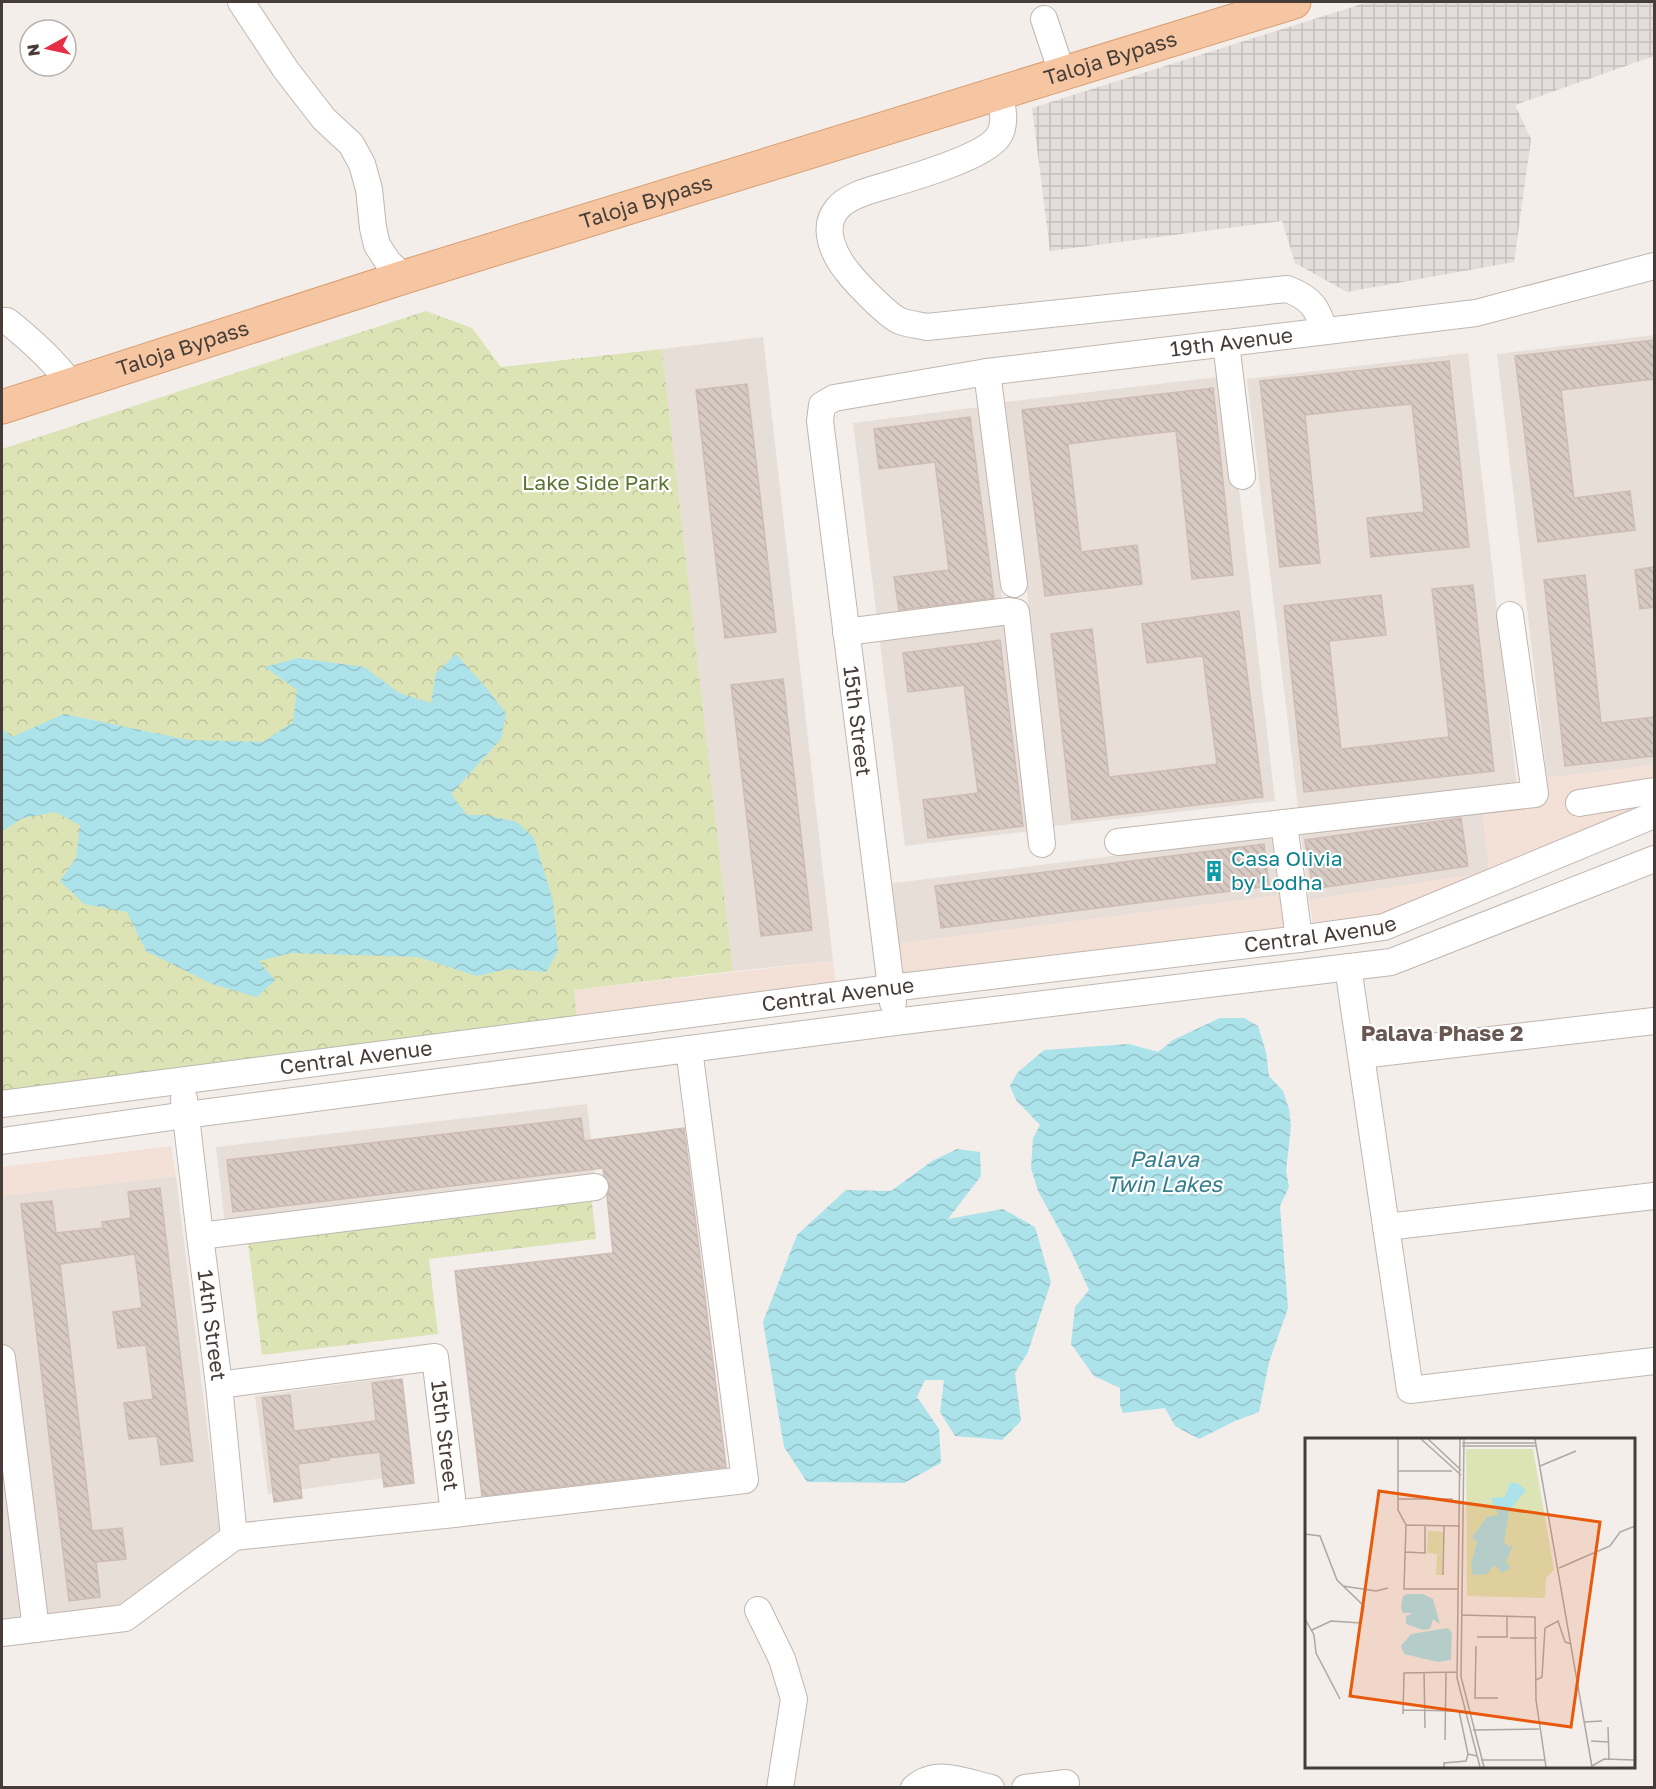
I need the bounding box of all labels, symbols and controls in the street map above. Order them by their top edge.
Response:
north arrow [18,18,78,78]
street label: Taloja Bypass [1041,25,1180,90]
text: N [22,43,44,58]
street label: Taloja Bypass [576,168,715,234]
street label: Taloja Bypass [113,314,252,381]
street label: 19th Avenue [1168,321,1294,362]
park label: Lake Side Park [522,469,670,495]
street label: 15th Street [838,664,878,778]
place label: Casa Olivia by Lodha [1231,845,1343,895]
building icon: Casa Olivia by Lodha [1202,859,1226,883]
street label: Central Avenue [1242,909,1400,958]
street label: Central Avenue [760,971,916,1017]
district label: Palava Phase 2 [1361,1019,1523,1046]
street label: Central Avenue [278,1034,434,1080]
water label: Palava Twin Lakes [1106,1145,1223,1197]
street label: 14th Street [192,1268,232,1382]
street label: 15th Street [426,1379,465,1492]
inset map [1305,1438,1635,1768]

